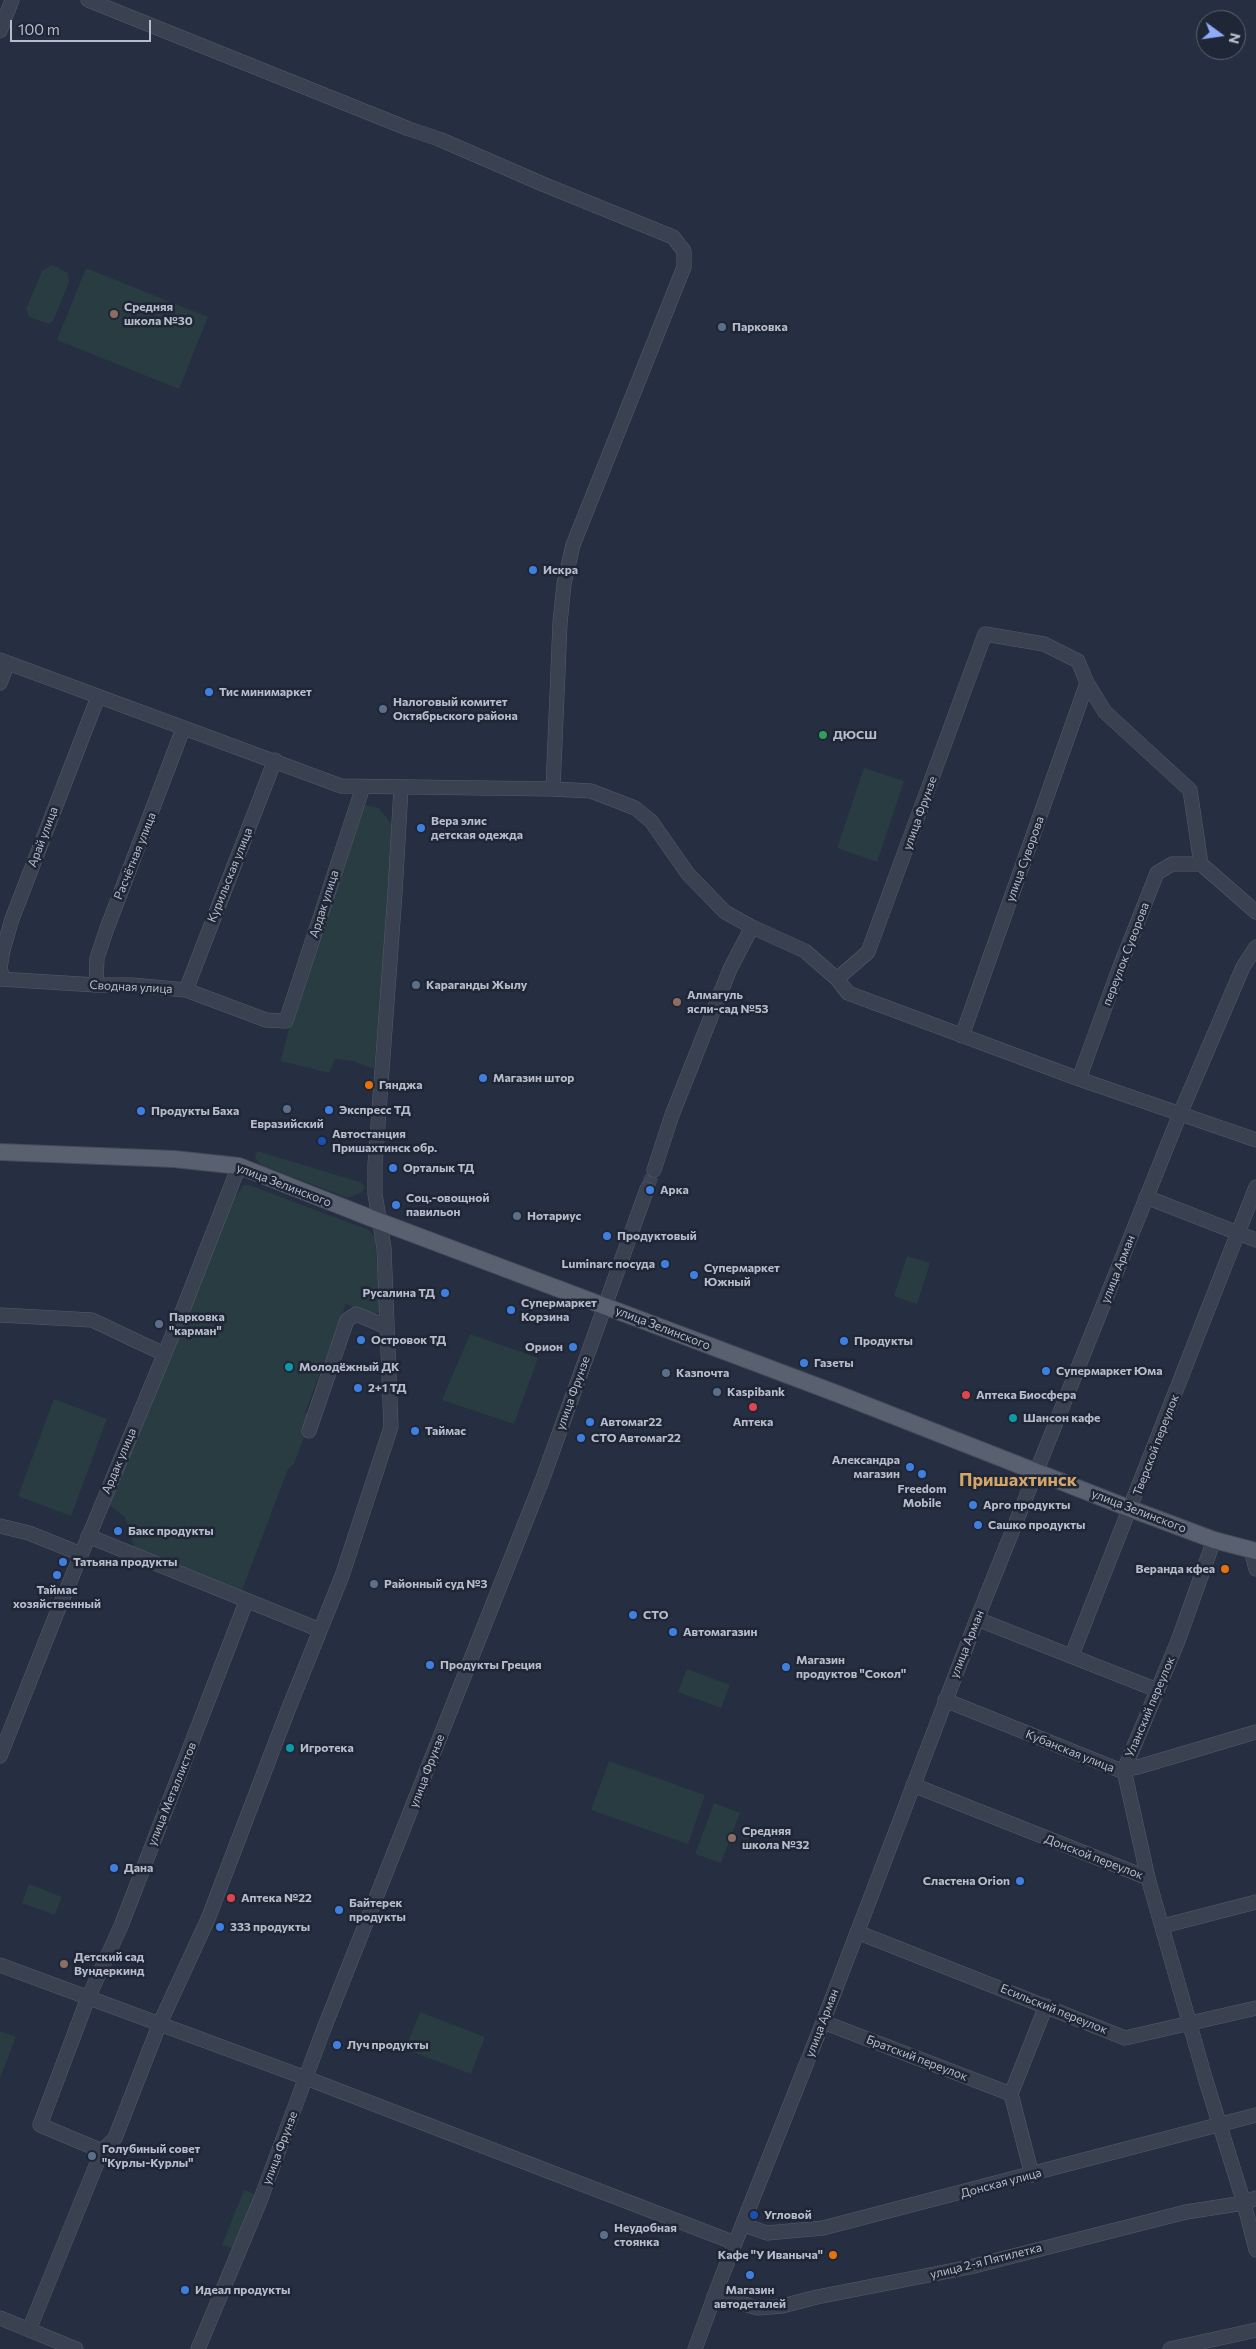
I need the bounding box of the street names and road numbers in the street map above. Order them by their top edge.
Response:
street label: улица Фрунзе [900,774,940,852]
street label: Арай улица [25,805,61,869]
street label: Расчётная улица [111,810,159,902]
street label: улица Суворова [1003,814,1047,904]
street label: Курильская улица [204,826,256,924]
street label: Ардак улица [306,868,342,940]
street label: переулок Суворова [1100,900,1152,1008]
street label: Сводная улица [89,978,173,996]
street label: улица Зелинского [234,1160,334,1210]
street label: улица Арман [1098,1233,1138,1305]
street label: улица Зелинского [613,1303,713,1353]
street label: улица Фрунзе [553,1354,593,1432]
street label: Тверской переулок [1130,1392,1182,1498]
street label: Ардак улица [99,1426,139,1496]
street label: улица Зелинского [1089,1486,1189,1536]
street label: улица Арман [947,1608,987,1680]
street label: Уланский переулок [1122,1654,1178,1760]
street label: Кубанская улица [1024,1727,1116,1775]
street label: улица Фрунзе [406,1732,448,1810]
street label: улица Металлистов [145,1740,199,1848]
street label: Донской переулок [1043,1832,1145,1882]
street label: Есильский переулок [998,1981,1110,2037]
street label: улица Арман [802,1987,842,2059]
street label: Братский переулок [864,2032,970,2084]
street label: улица Фрунзе [259,2109,301,2187]
street label: Донская улица [959,2165,1043,2201]
street label: улица 2-я Пятилетка [929,2240,1043,2282]

